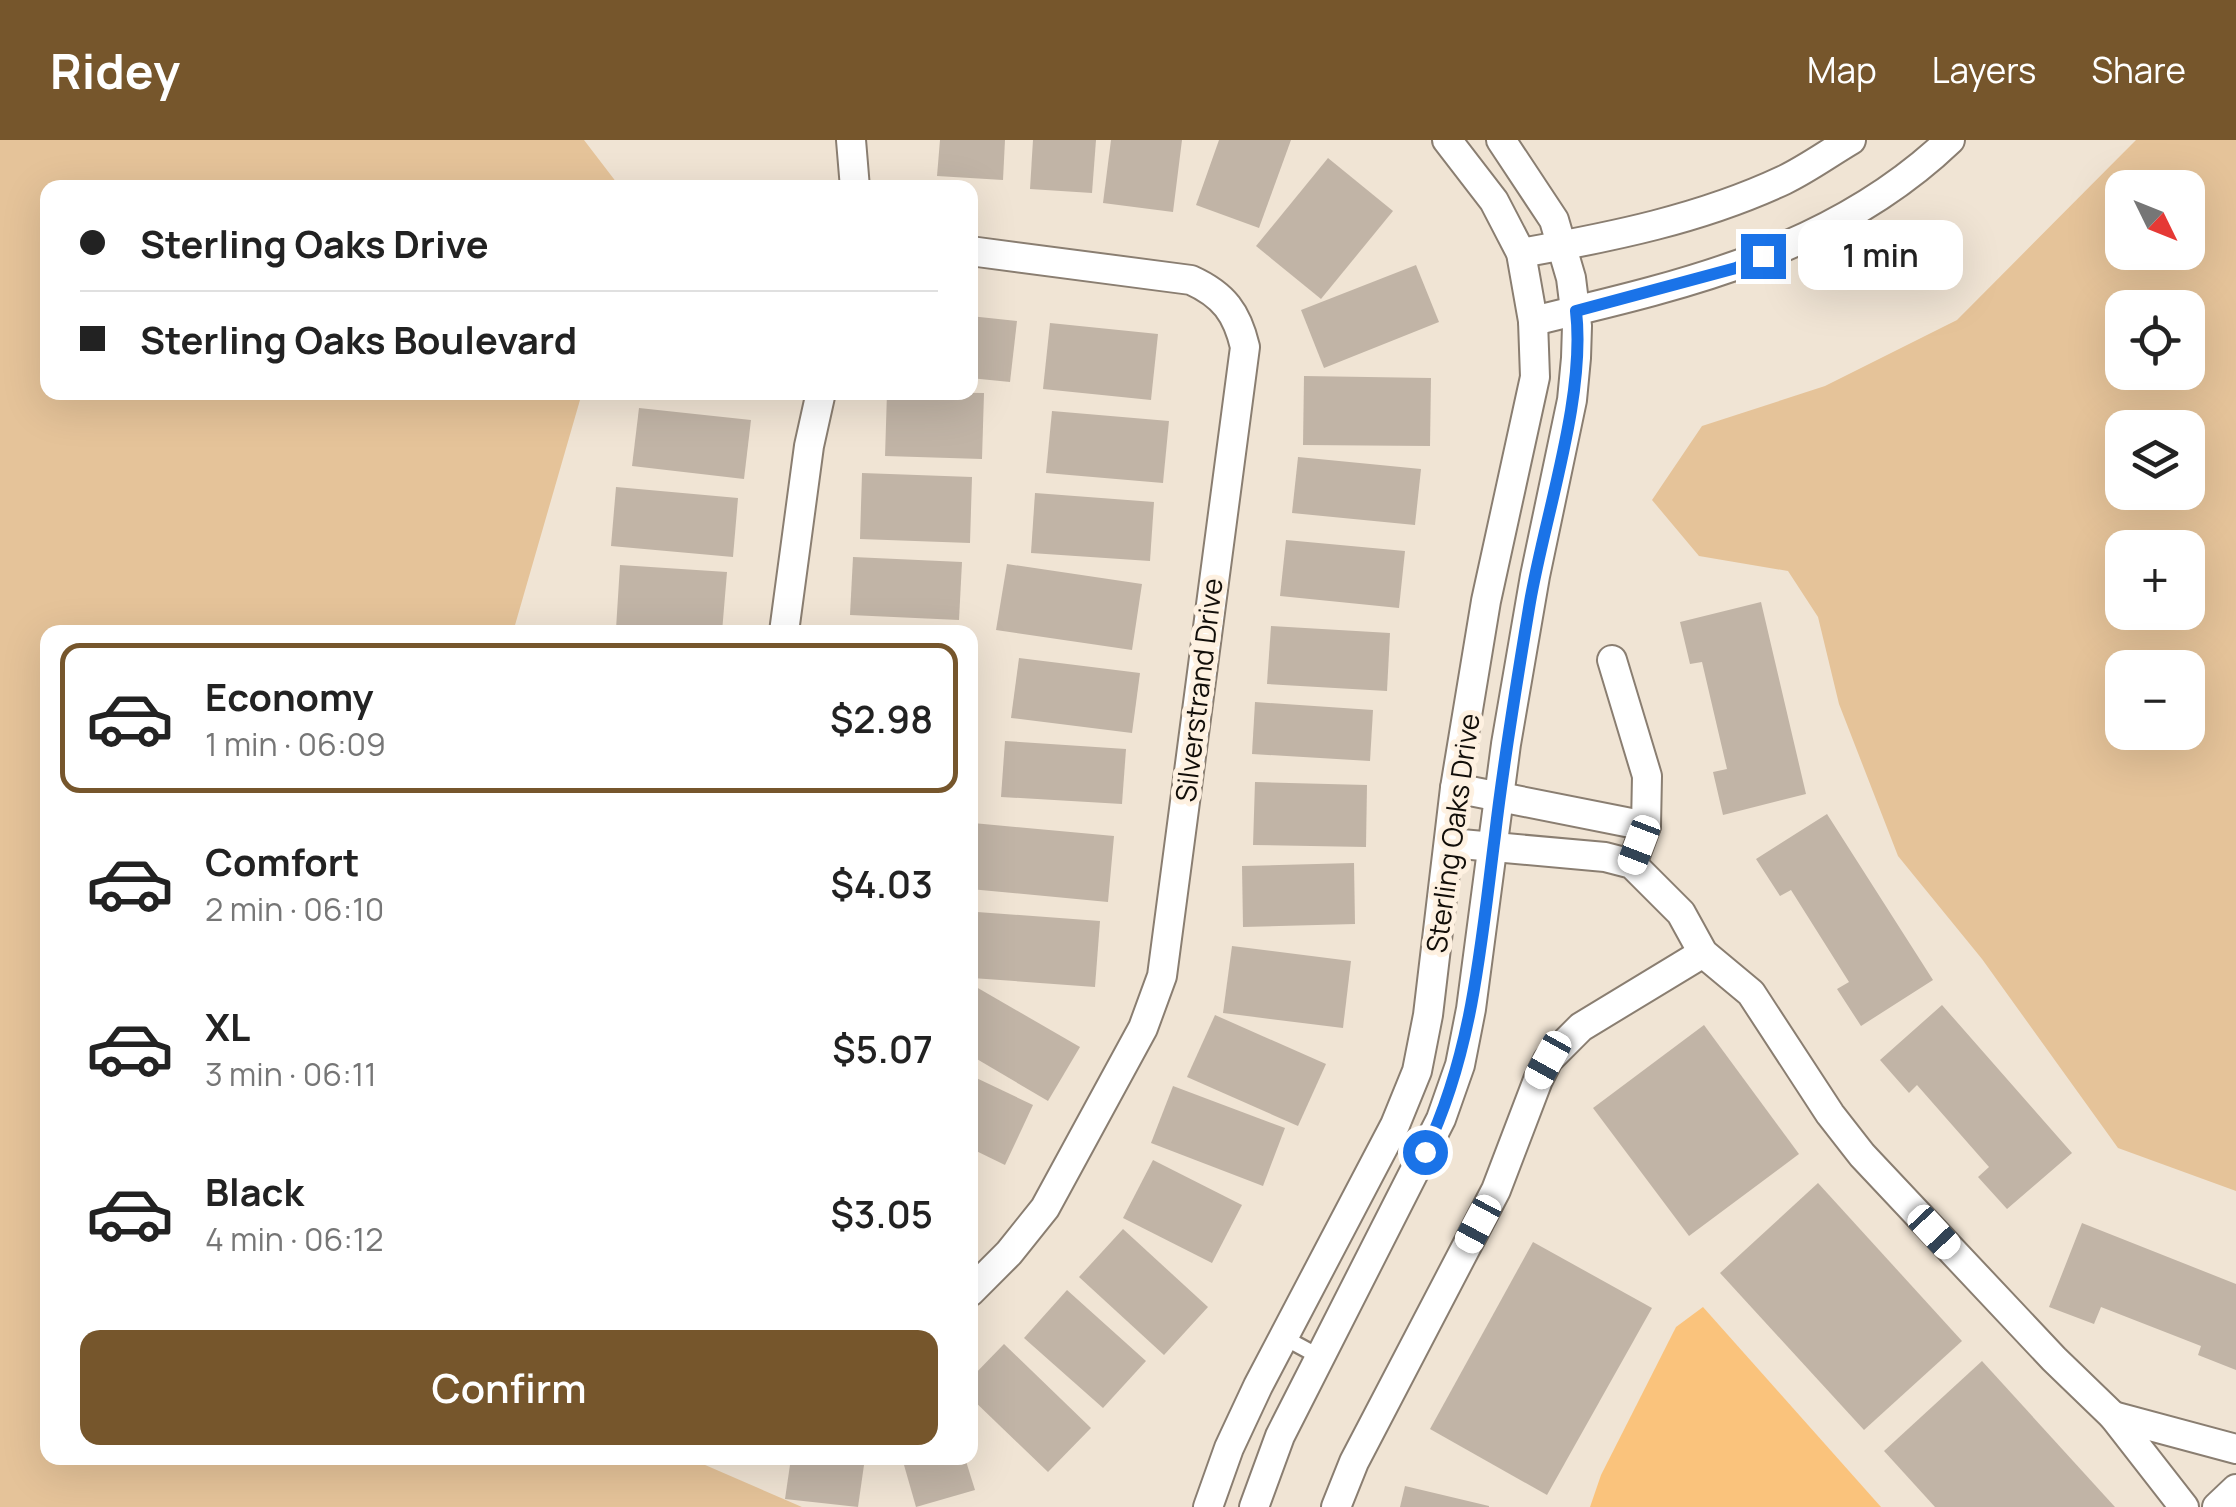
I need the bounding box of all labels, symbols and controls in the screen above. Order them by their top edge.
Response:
text: Ridey [50,38,180,103]
text: Map [1807,46,1877,94]
text: Layers [1932,46,2036,94]
text: Share [2091,46,2186,94]
north arrow [2105,170,2205,270]
map controls [2105,170,2205,750]
text: Sterling Oaks Drive [140,217,489,269]
callout: 1 min [1798,221,1963,291]
text: 1 min [1842,233,1919,277]
route end [1741,234,1786,279]
button: locate [2105,290,2205,390]
text: Sterling Oaks Boulevard [140,313,577,365]
button: layers [2105,410,2205,510]
button: + [2105,530,2205,630]
street label: Silverstrand Drive [1165,576,1231,804]
button: − [2105,650,2205,750]
text: Economy [205,670,374,722]
icon: car [85,673,175,763]
text: $2.98 [830,692,933,744]
street label: Sterling Oaks Drive [1416,711,1488,955]
text: 1 min · 06:09 [205,722,386,766]
car [1614,812,1664,878]
text: Comfort [205,835,359,887]
icon: car [85,838,175,928]
text: $4.03 [830,857,933,909]
text: 2 min · 06:10 [205,887,384,931]
text: XL [205,1000,250,1052]
icon: car [85,1003,175,1093]
text: $5.07 [832,1022,933,1074]
car [1520,1026,1576,1094]
text: 3 min · 06:11 [205,1052,377,1096]
route start [1403,1130,1448,1175]
text: Black [205,1165,304,1217]
icon: car [85,1168,175,1258]
text: $3.05 [830,1187,933,1239]
car [1451,1190,1505,1258]
car [1903,1200,1965,1264]
text: 4 min · 06:12 [205,1217,384,1261]
button: Confirm [80,1330,938,1445]

